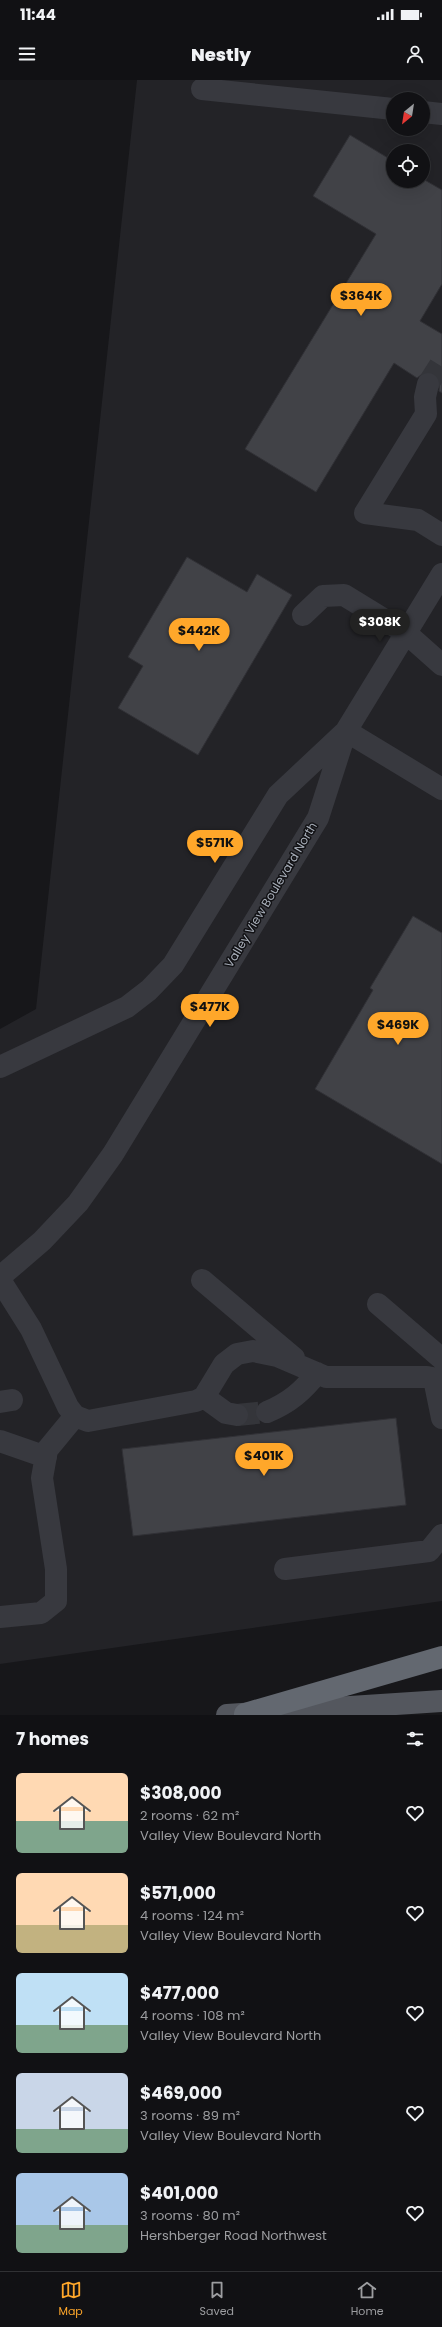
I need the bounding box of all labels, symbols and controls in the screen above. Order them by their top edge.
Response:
text: 11:44 [20,4,56,25]
text: Nestly [191,42,251,67]
icon: menu [16,43,38,65]
icon: person [404,43,426,65]
north arrow [386,92,430,136]
map controls [386,92,430,188]
button: locate [386,144,430,188]
pin: $364K [333,283,389,317]
text: $364K [340,286,382,305]
pin: $308K [352,609,408,643]
text: $308K [359,612,401,631]
pin: $442K [171,618,227,652]
text: $442K [178,621,220,640]
street label: Valley View Boulevard North [220,819,321,971]
pin: $571K [187,830,243,864]
text: $571K [196,833,234,852]
pin: $477K [182,994,238,1028]
text: $477K [190,997,230,1016]
pin: $469K [370,1012,426,1046]
text: $469K [377,1015,419,1034]
pin: $401K [236,1443,292,1477]
text: $401K [244,1446,284,1465]
text: 7 homes [16,1727,89,1751]
icon: filters [404,1728,426,1750]
text: $308,000 [140,1781,222,1805]
icon: home [48,1789,96,1837]
icon: heart [404,1802,426,1824]
text: 2 rooms · 62 m² [140,1806,239,1825]
text: Valley View Boulevard North [140,1826,321,1845]
text: $571,000 [140,1881,216,1905]
icon: home [48,1889,96,1937]
icon: heart [404,1902,426,1924]
text: 4 rooms · 124 m² [140,1906,244,1925]
text: Valley View Boulevard North [140,1926,321,1945]
text: $477,000 [140,1981,219,2005]
icon: home [48,1989,96,2037]
icon: heart [404,2002,426,2024]
text: 4 rooms · 108 m² [140,2006,245,2025]
text: Valley View Boulevard North [140,2026,321,2045]
text: $469,000 [140,2081,222,2105]
icon: home [48,2089,96,2137]
icon: heart [404,2102,426,2124]
text: 3 rooms · 89 m² [140,2106,240,2125]
text: Valley View Boulevard North [140,2126,321,2145]
text: $401,000 [140,2181,218,2205]
icon: home [48,2189,96,2237]
icon: heart [404,2202,426,2224]
text: 3 rooms · 80 m² [140,2206,240,2225]
text: Hershberger Road Northwest [140,2226,327,2245]
tab: Map [58,2279,83,2320]
tab: Saved [200,2279,234,2320]
tab: Home [351,2279,384,2320]

